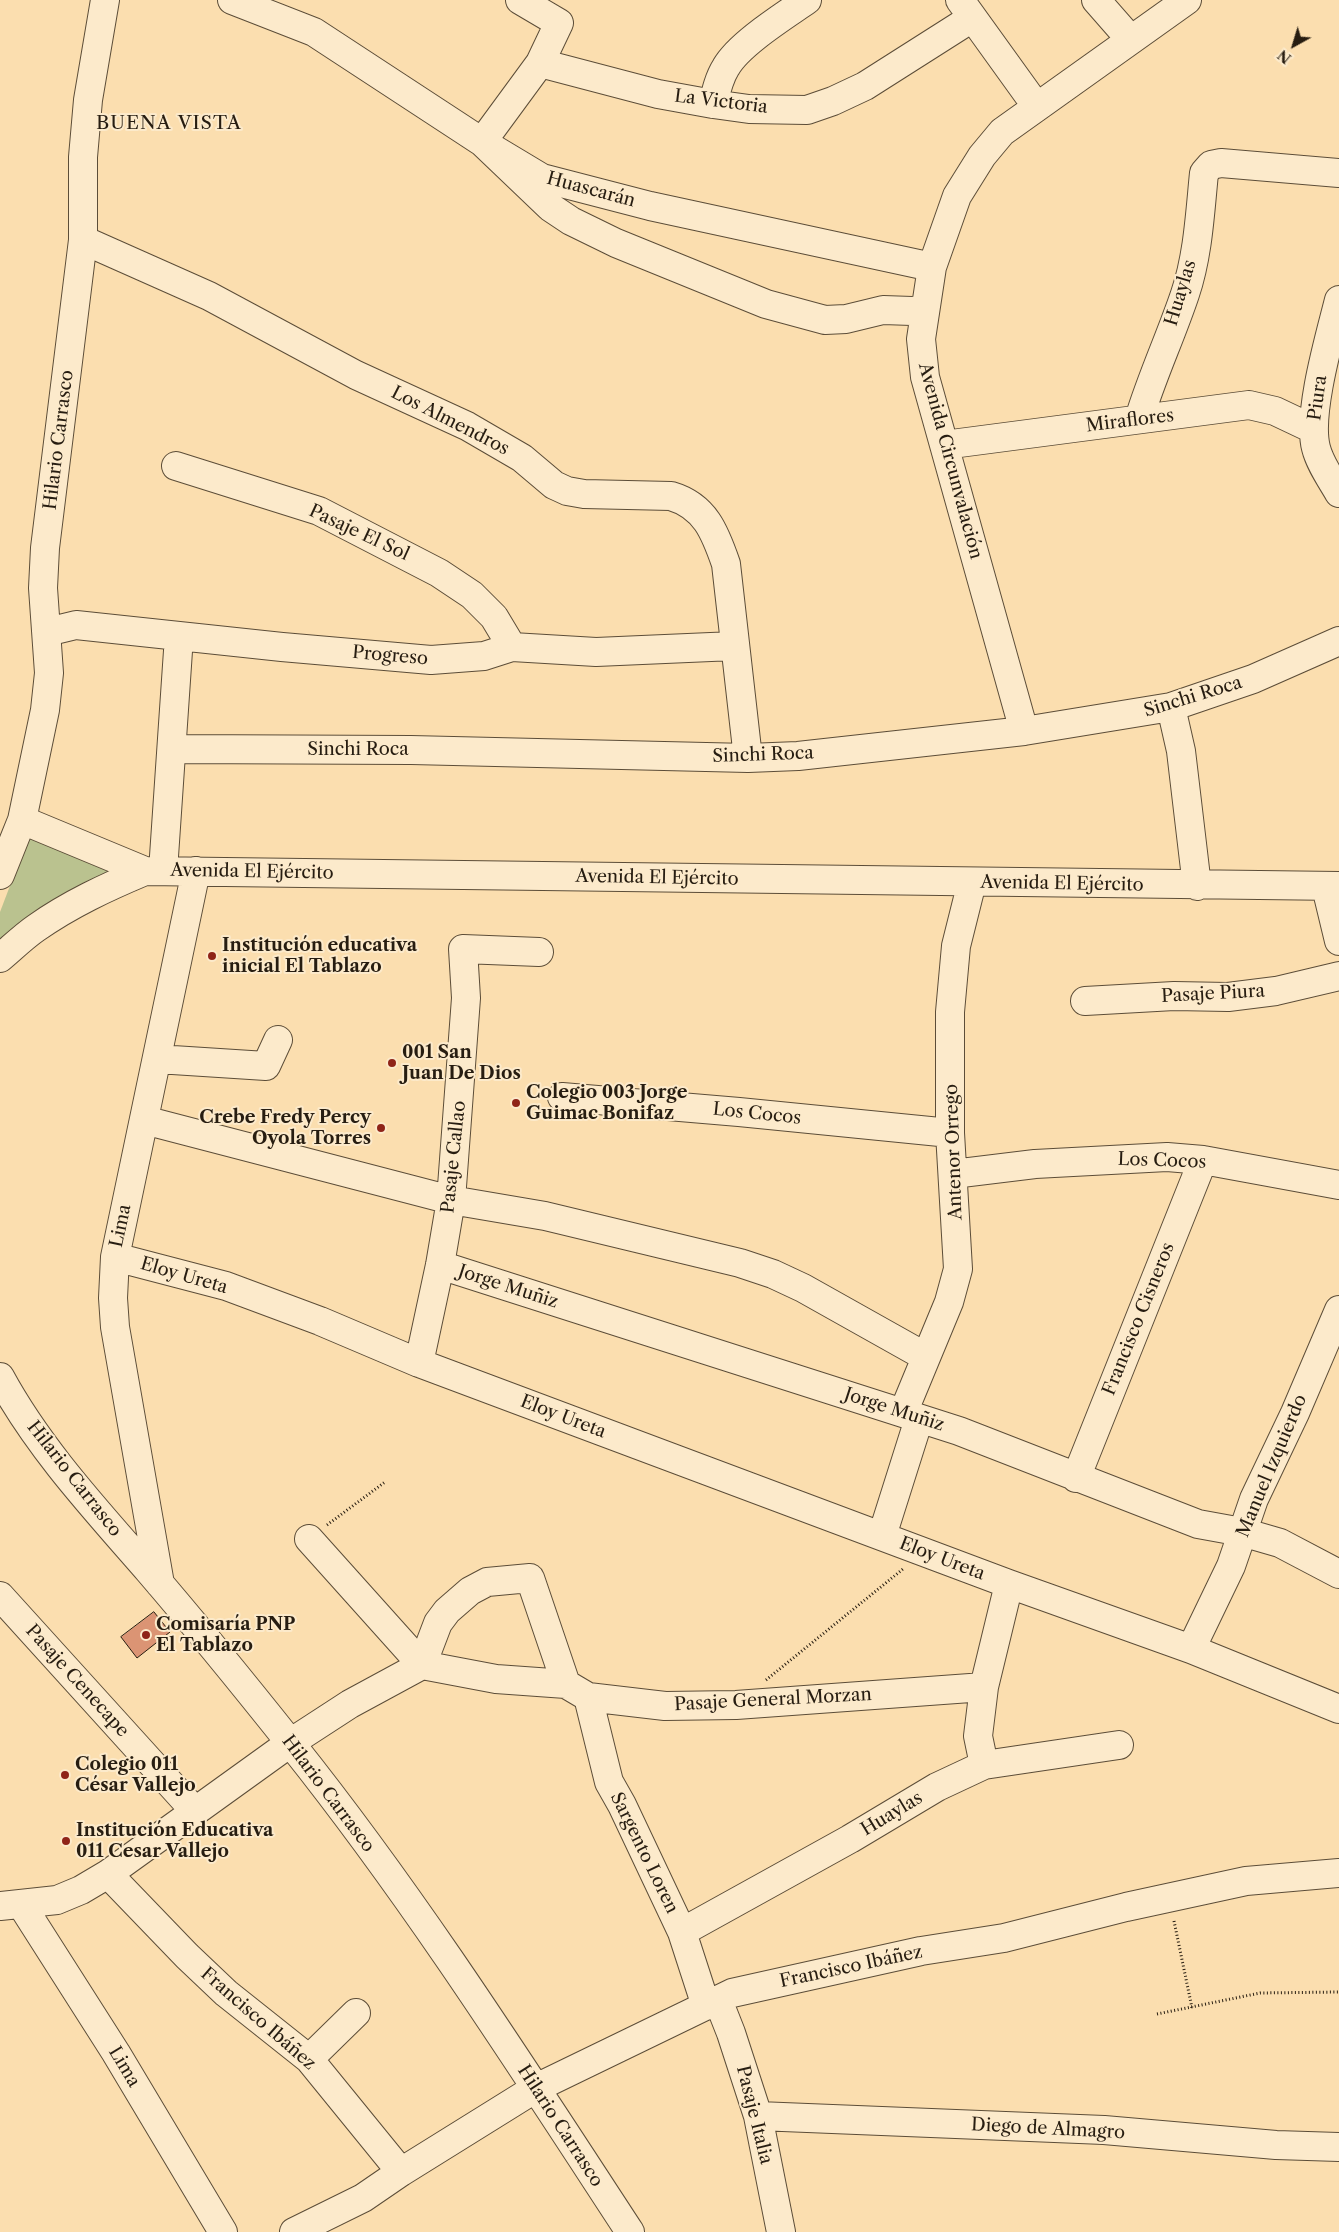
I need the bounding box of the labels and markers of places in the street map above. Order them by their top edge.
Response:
place label: Institución educativa inicial El Tablazo [222,935,417,978]
marker: Institución educativa inicial El Tablazo [206,950,218,962]
place label: 001 San Juan De Dios [402,1042,521,1084]
marker: 001 San Juan De Dios [386,1057,398,1069]
place label: Colegio 003 Jorge Guimac Bonifaz [526,1082,687,1124]
marker: Colegio 003 Jorge Guimac Bonifaz [510,1097,522,1109]
place label: Crebe Fredy Percy Oyola Torres [199,1107,371,1150]
marker: Crebe Fredy Percy Oyola Torres [375,1122,387,1134]
place label: Comisaría PNP El Tablazo [156,1614,295,1656]
marker: Comisaría PNP El Tablazo [140,1629,152,1641]
place label: Colegio 011 César Vallejo [75,1754,196,1796]
marker: Colegio 011 César Vallejo [59,1769,71,1781]
place label: Institución Educativa 011 Cesar Vallejo [76,1820,273,1862]
marker: Institución Educativa 011 Cesar Vallejo [60,1835,72,1847]

